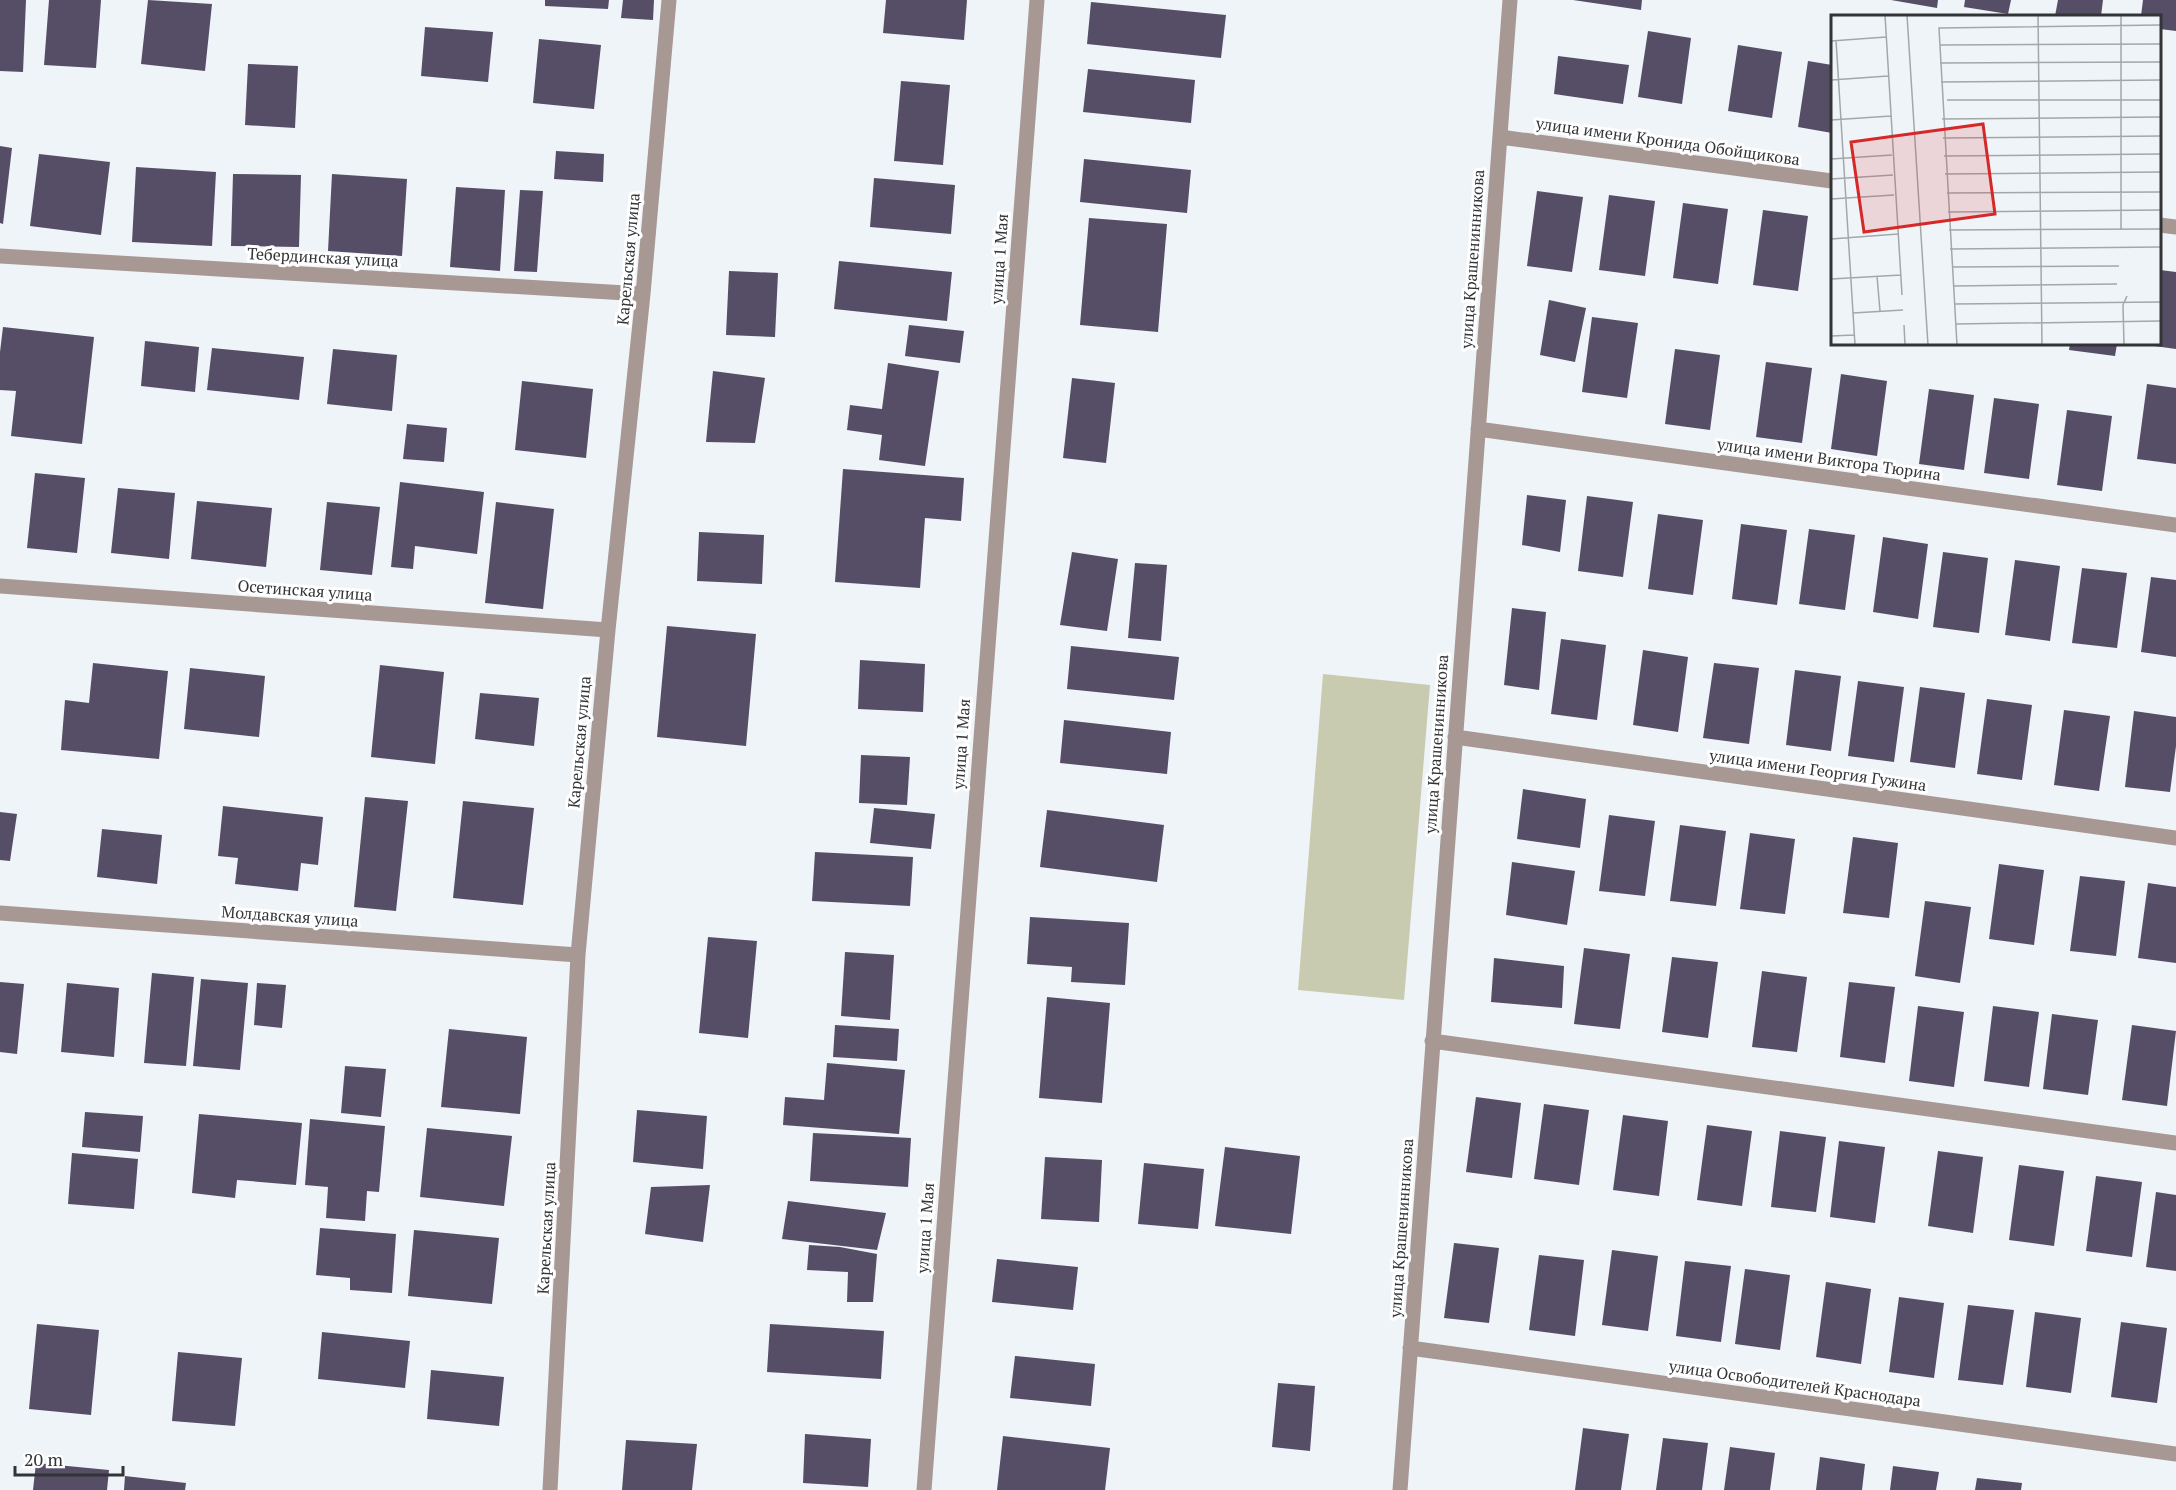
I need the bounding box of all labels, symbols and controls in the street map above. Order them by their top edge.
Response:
inset map [1831,15,2161,345]
street label: улица имени Кронида Обойщикова [1534,111,1801,170]
street label: улица Крашенинникова [1455,169,1489,350]
street label: Карельская улица [611,192,645,326]
street label: улица 1 Мая [985,213,1013,306]
street label: Тебердинская улица [247,242,399,272]
street label: улица имени Виктора Тюрина [1715,432,1942,486]
street label: Осетинская улица [237,574,373,606]
street label: улица Крашенинникова [1419,654,1453,835]
street label: Карельская улица [562,675,596,809]
street label: улица 1 Мая [947,698,975,791]
street label: улица имени Георгия Гужина [1707,744,1928,796]
street label: Молдавская улица [221,900,359,932]
street label: улица Крашенинникова [1384,1138,1418,1319]
street label: Карельская улица [532,1161,560,1295]
street label: улица 1 Мая [911,1182,939,1275]
street label: улица Освободителей Краснодара [1667,1354,1922,1412]
scale bar [15,1439,123,1477]
text: 20 m [24,1447,64,1471]

